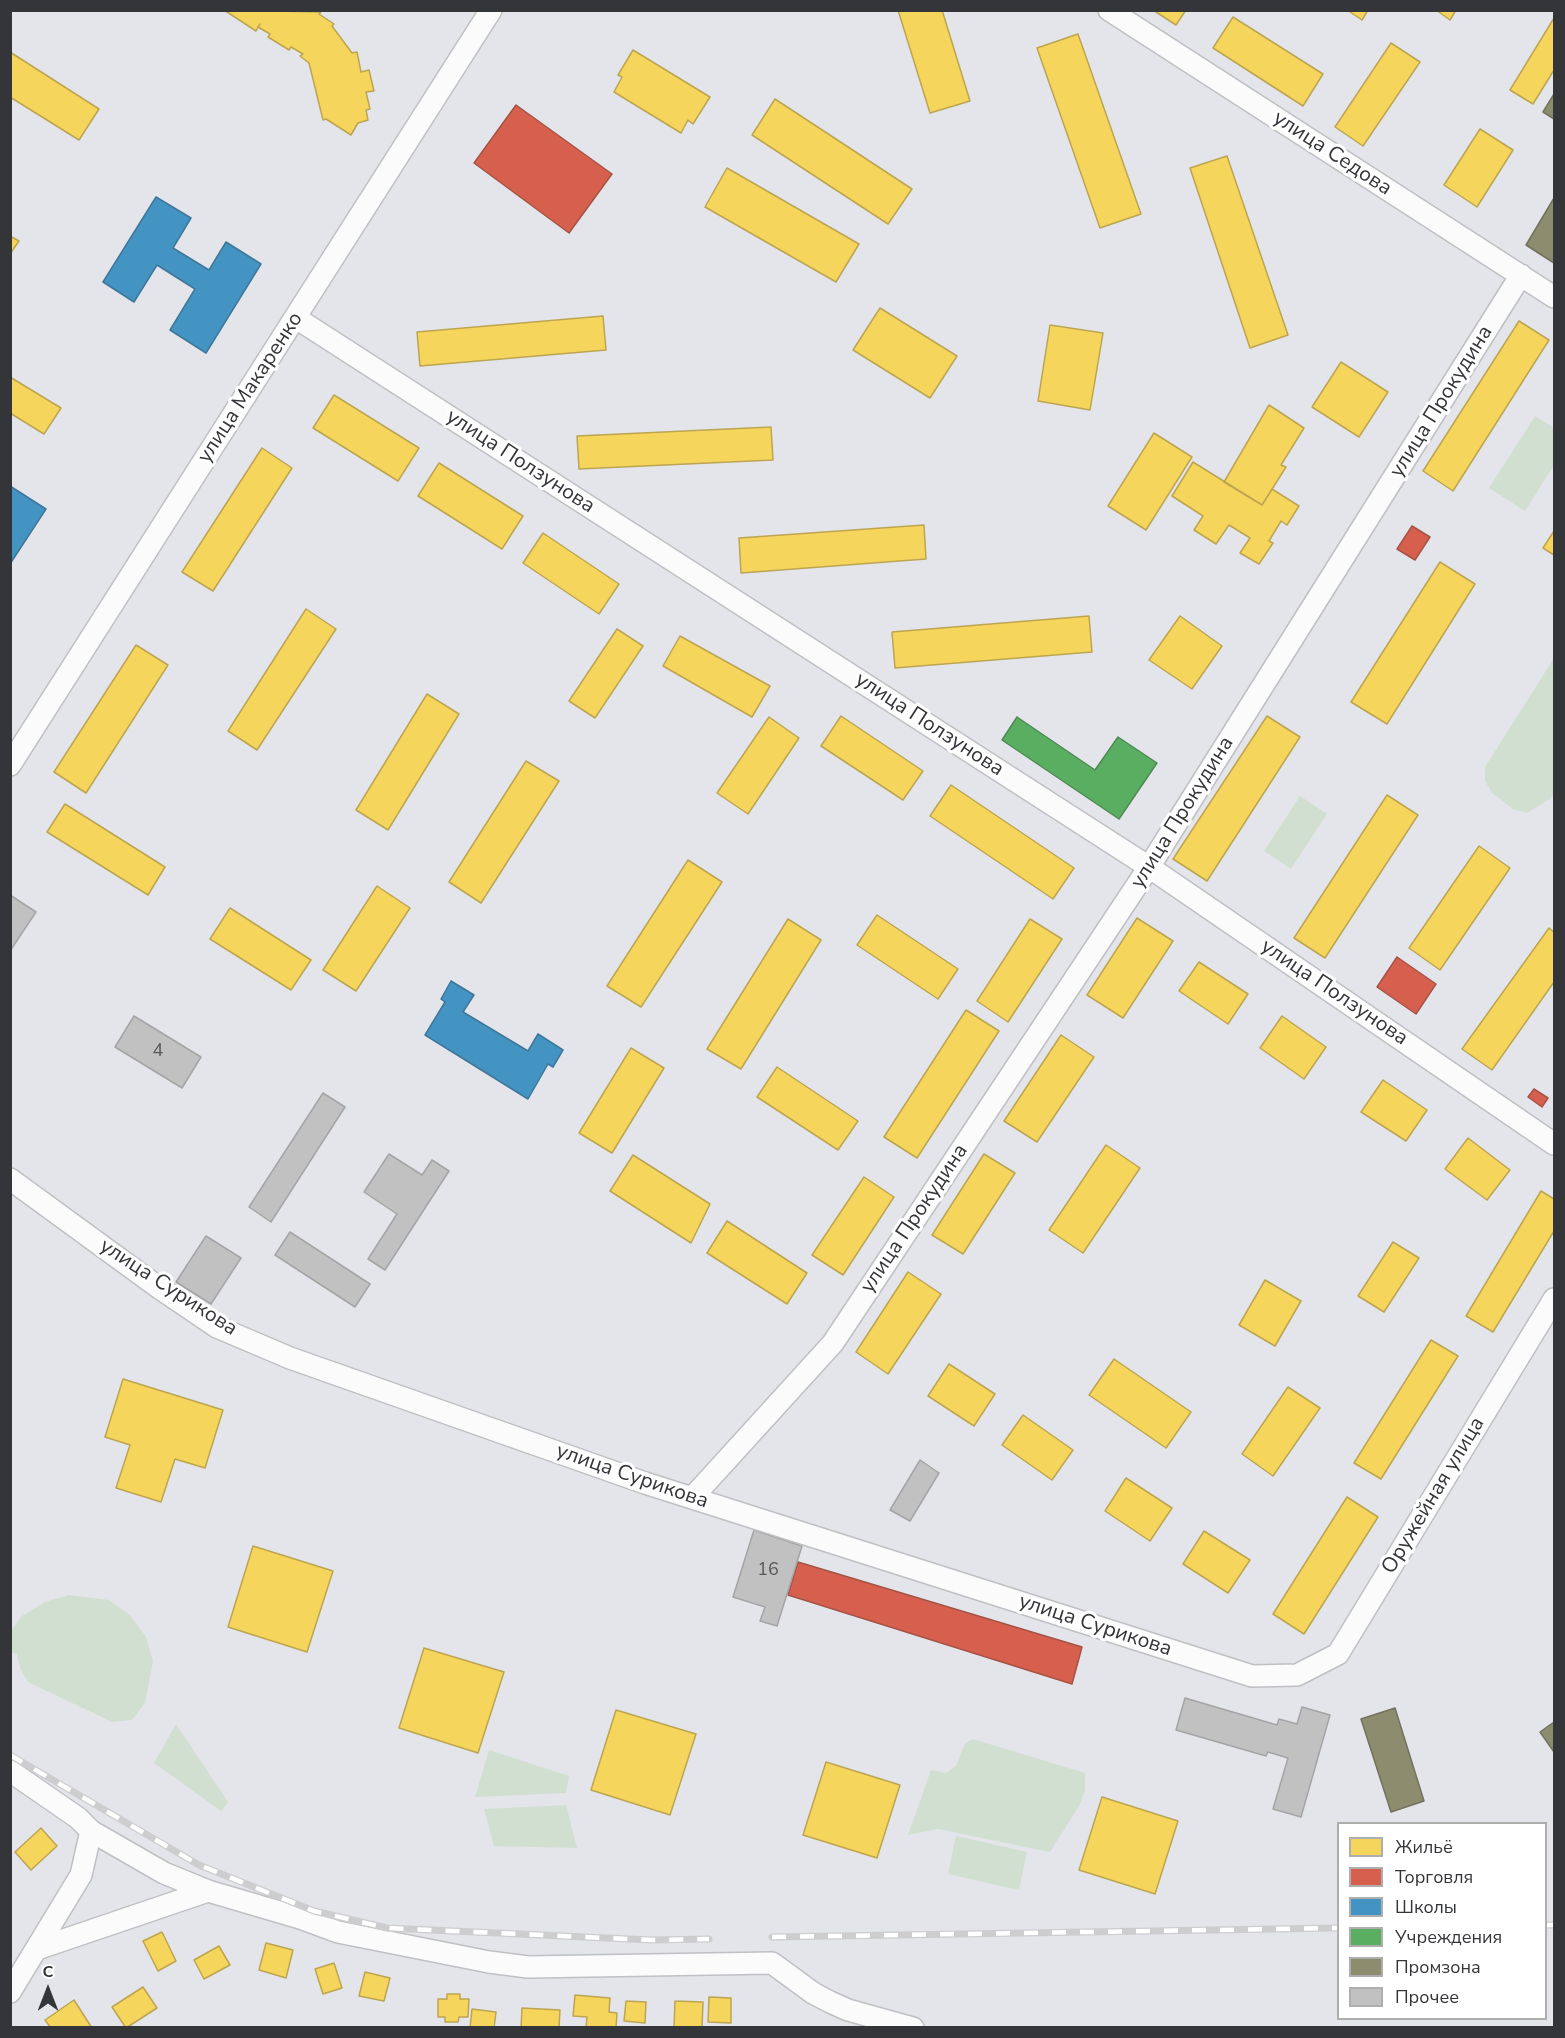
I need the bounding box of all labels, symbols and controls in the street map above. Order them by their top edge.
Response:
street label: улица Седова [1268,106,1396,202]
street label: улица Макаренко [193,308,309,468]
street label: улица Прокудина [1385,321,1499,483]
street label: улица Ползунова [441,405,599,519]
street label: улица Ползунова [850,668,1008,782]
street label: улица Прокудина [1126,732,1240,894]
street label: улица Ползунова [1256,934,1412,1052]
house number: 4 [153,1041,163,1063]
street label: улица Прокудина [856,1140,974,1298]
street label: улица Сурикова [94,1234,242,1342]
street label: Оружейная улица [1377,1413,1491,1579]
street label: улица Сурикова [553,1439,711,1515]
house number: 16 [757,1560,779,1582]
street label: улица Сурикова [1015,1589,1175,1663]
legend [1337,1822,1547,2020]
text: Жильё [1395,1835,1453,1859]
text: Торговля [1395,1865,1473,1889]
text: Школы [1395,1895,1457,1919]
text: Учреждения [1395,1925,1502,1949]
text: Промзона [1395,1955,1481,1979]
north arrow [18,1960,78,2020]
text: С [43,1961,53,1983]
text: Прочее [1395,1985,1459,2009]

